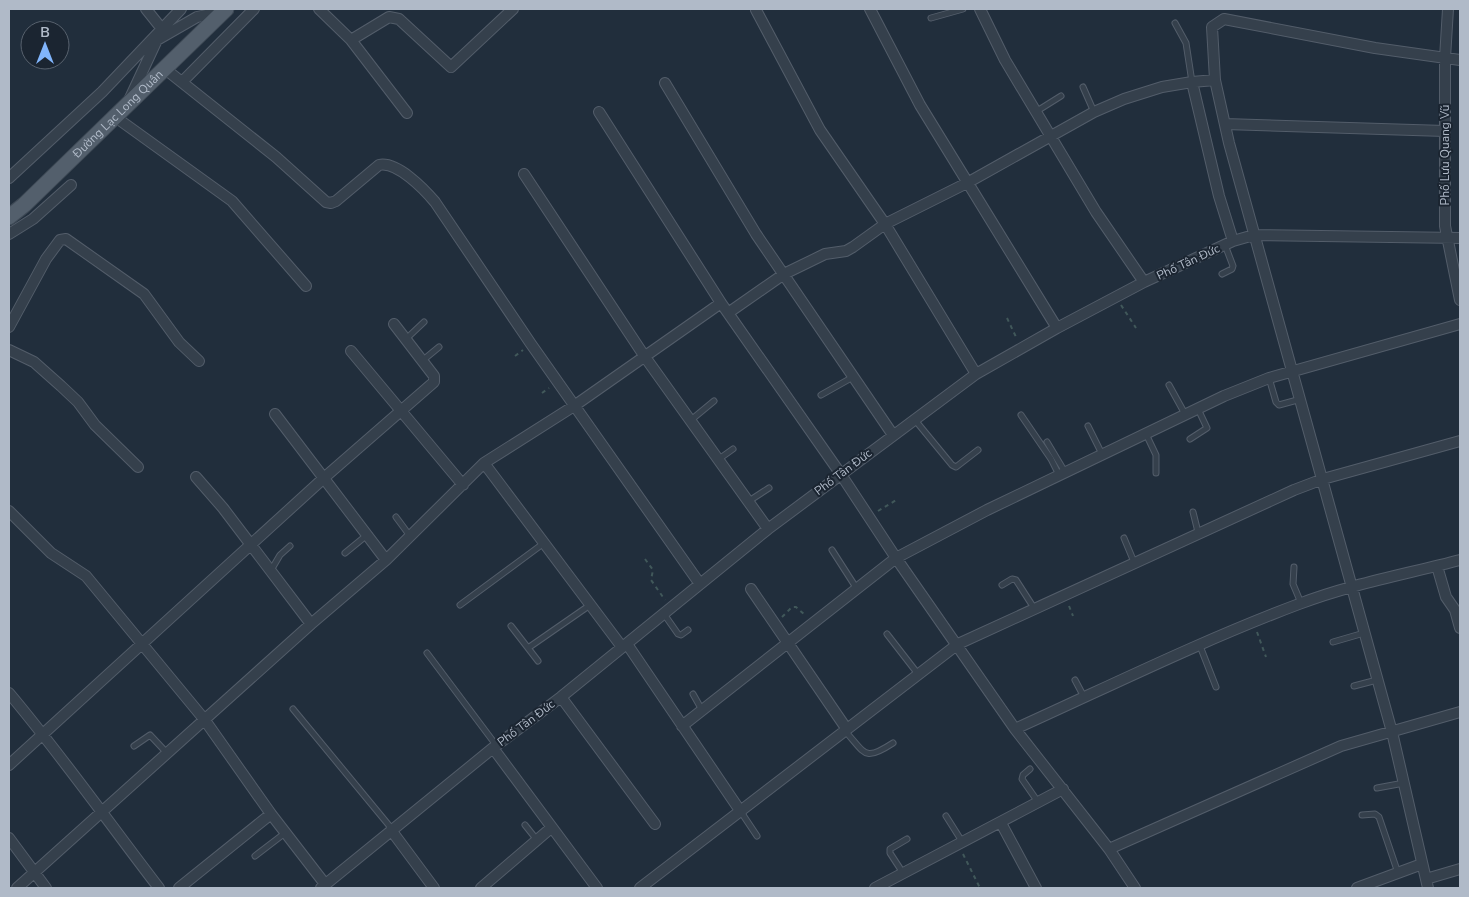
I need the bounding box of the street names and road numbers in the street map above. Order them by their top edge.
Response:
street label: Đường Lạc Long Quân [68,66,167,162]
street label: Phố Lưu Quang Vũ [1437,105,1453,205]
street label: Phố Tân Đức [1154,240,1223,284]
street label: Phố Tân Đức [811,445,875,499]
street label: Phố Tân Đức [494,696,558,750]

